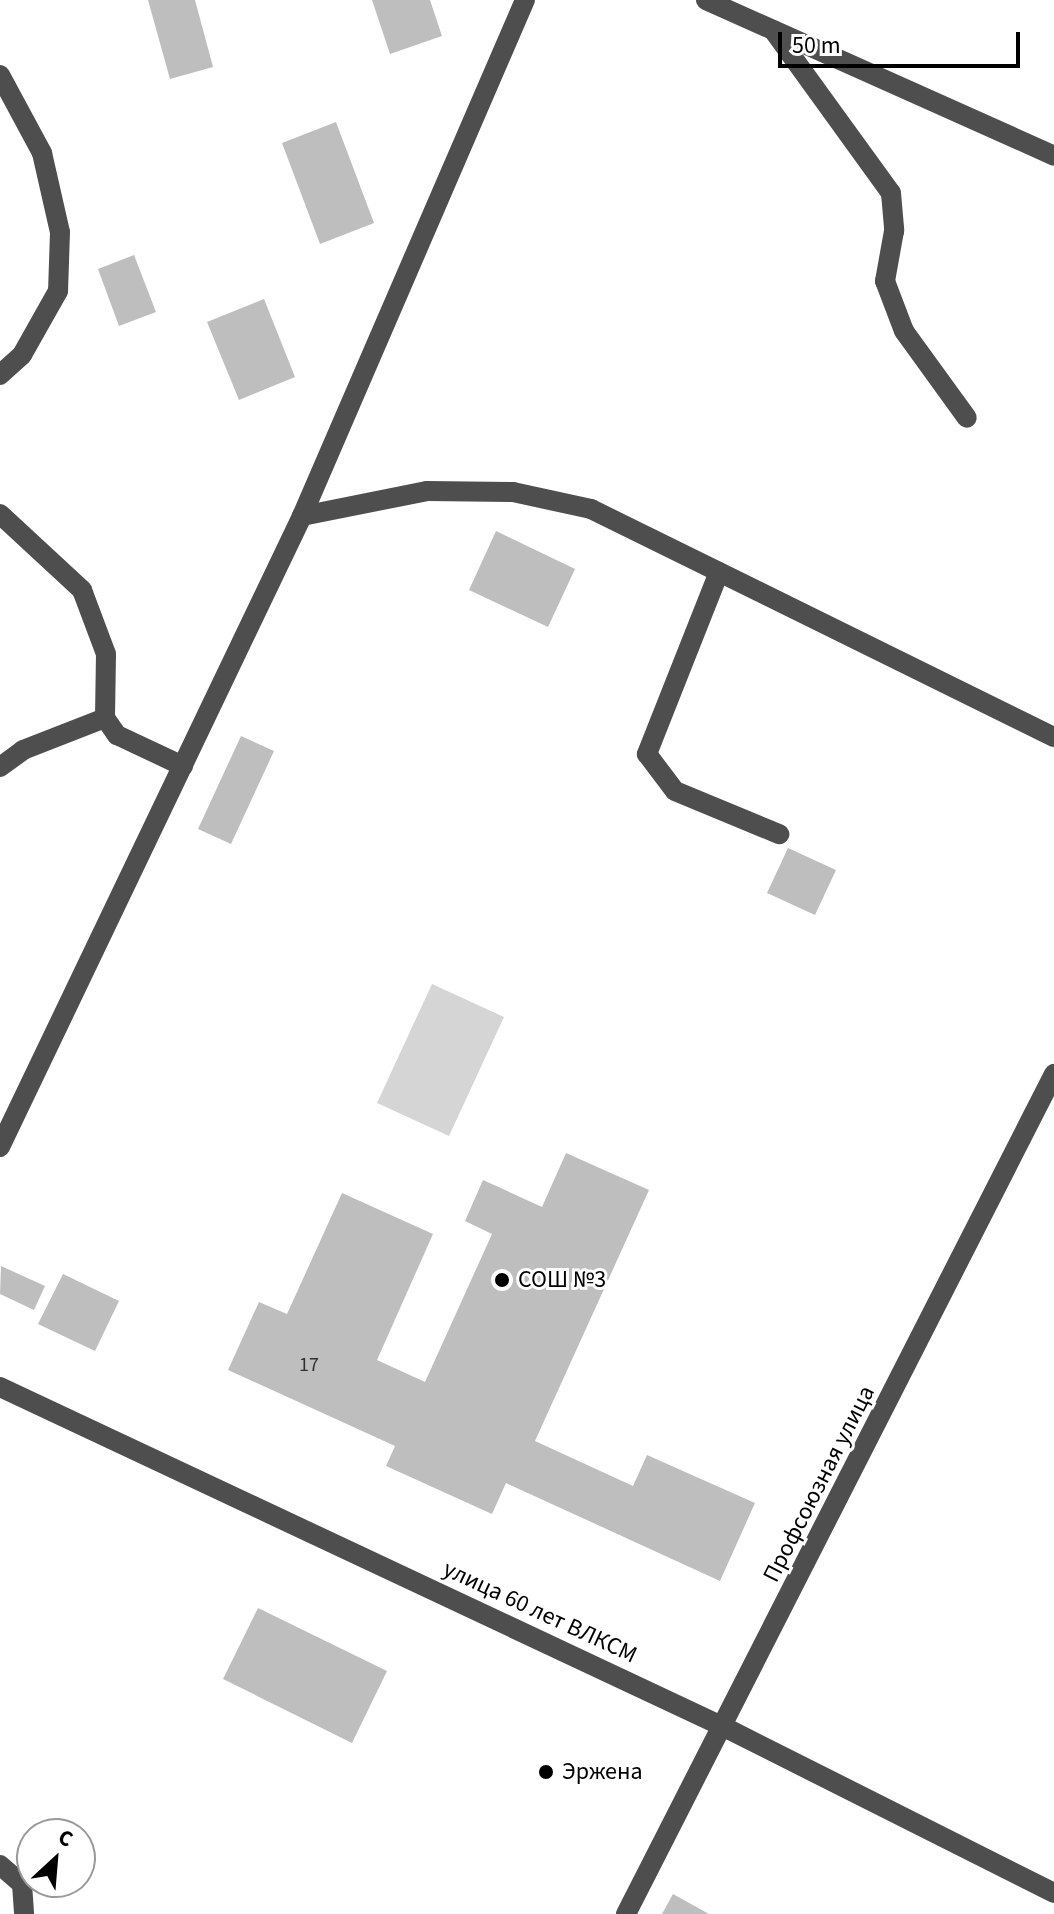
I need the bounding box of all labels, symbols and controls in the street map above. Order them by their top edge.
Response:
scale bar [782,16,1024,66]
text: 50 m [792,28,841,63]
place label: СОШ №3 [518,1266,606,1294]
marker: СОШ №3 [493,1271,511,1289]
house number: 17 [299,1353,319,1377]
street label: Профсоюзная улица [757,1381,881,1587]
street label: улица 60 лет ВЛКСМ [438,1554,642,1670]
place label: Эржена [562,1758,643,1786]
marker: Эржена [537,1763,555,1781]
north arrow [16,1818,96,1898]
text: С [53,1821,78,1855]

